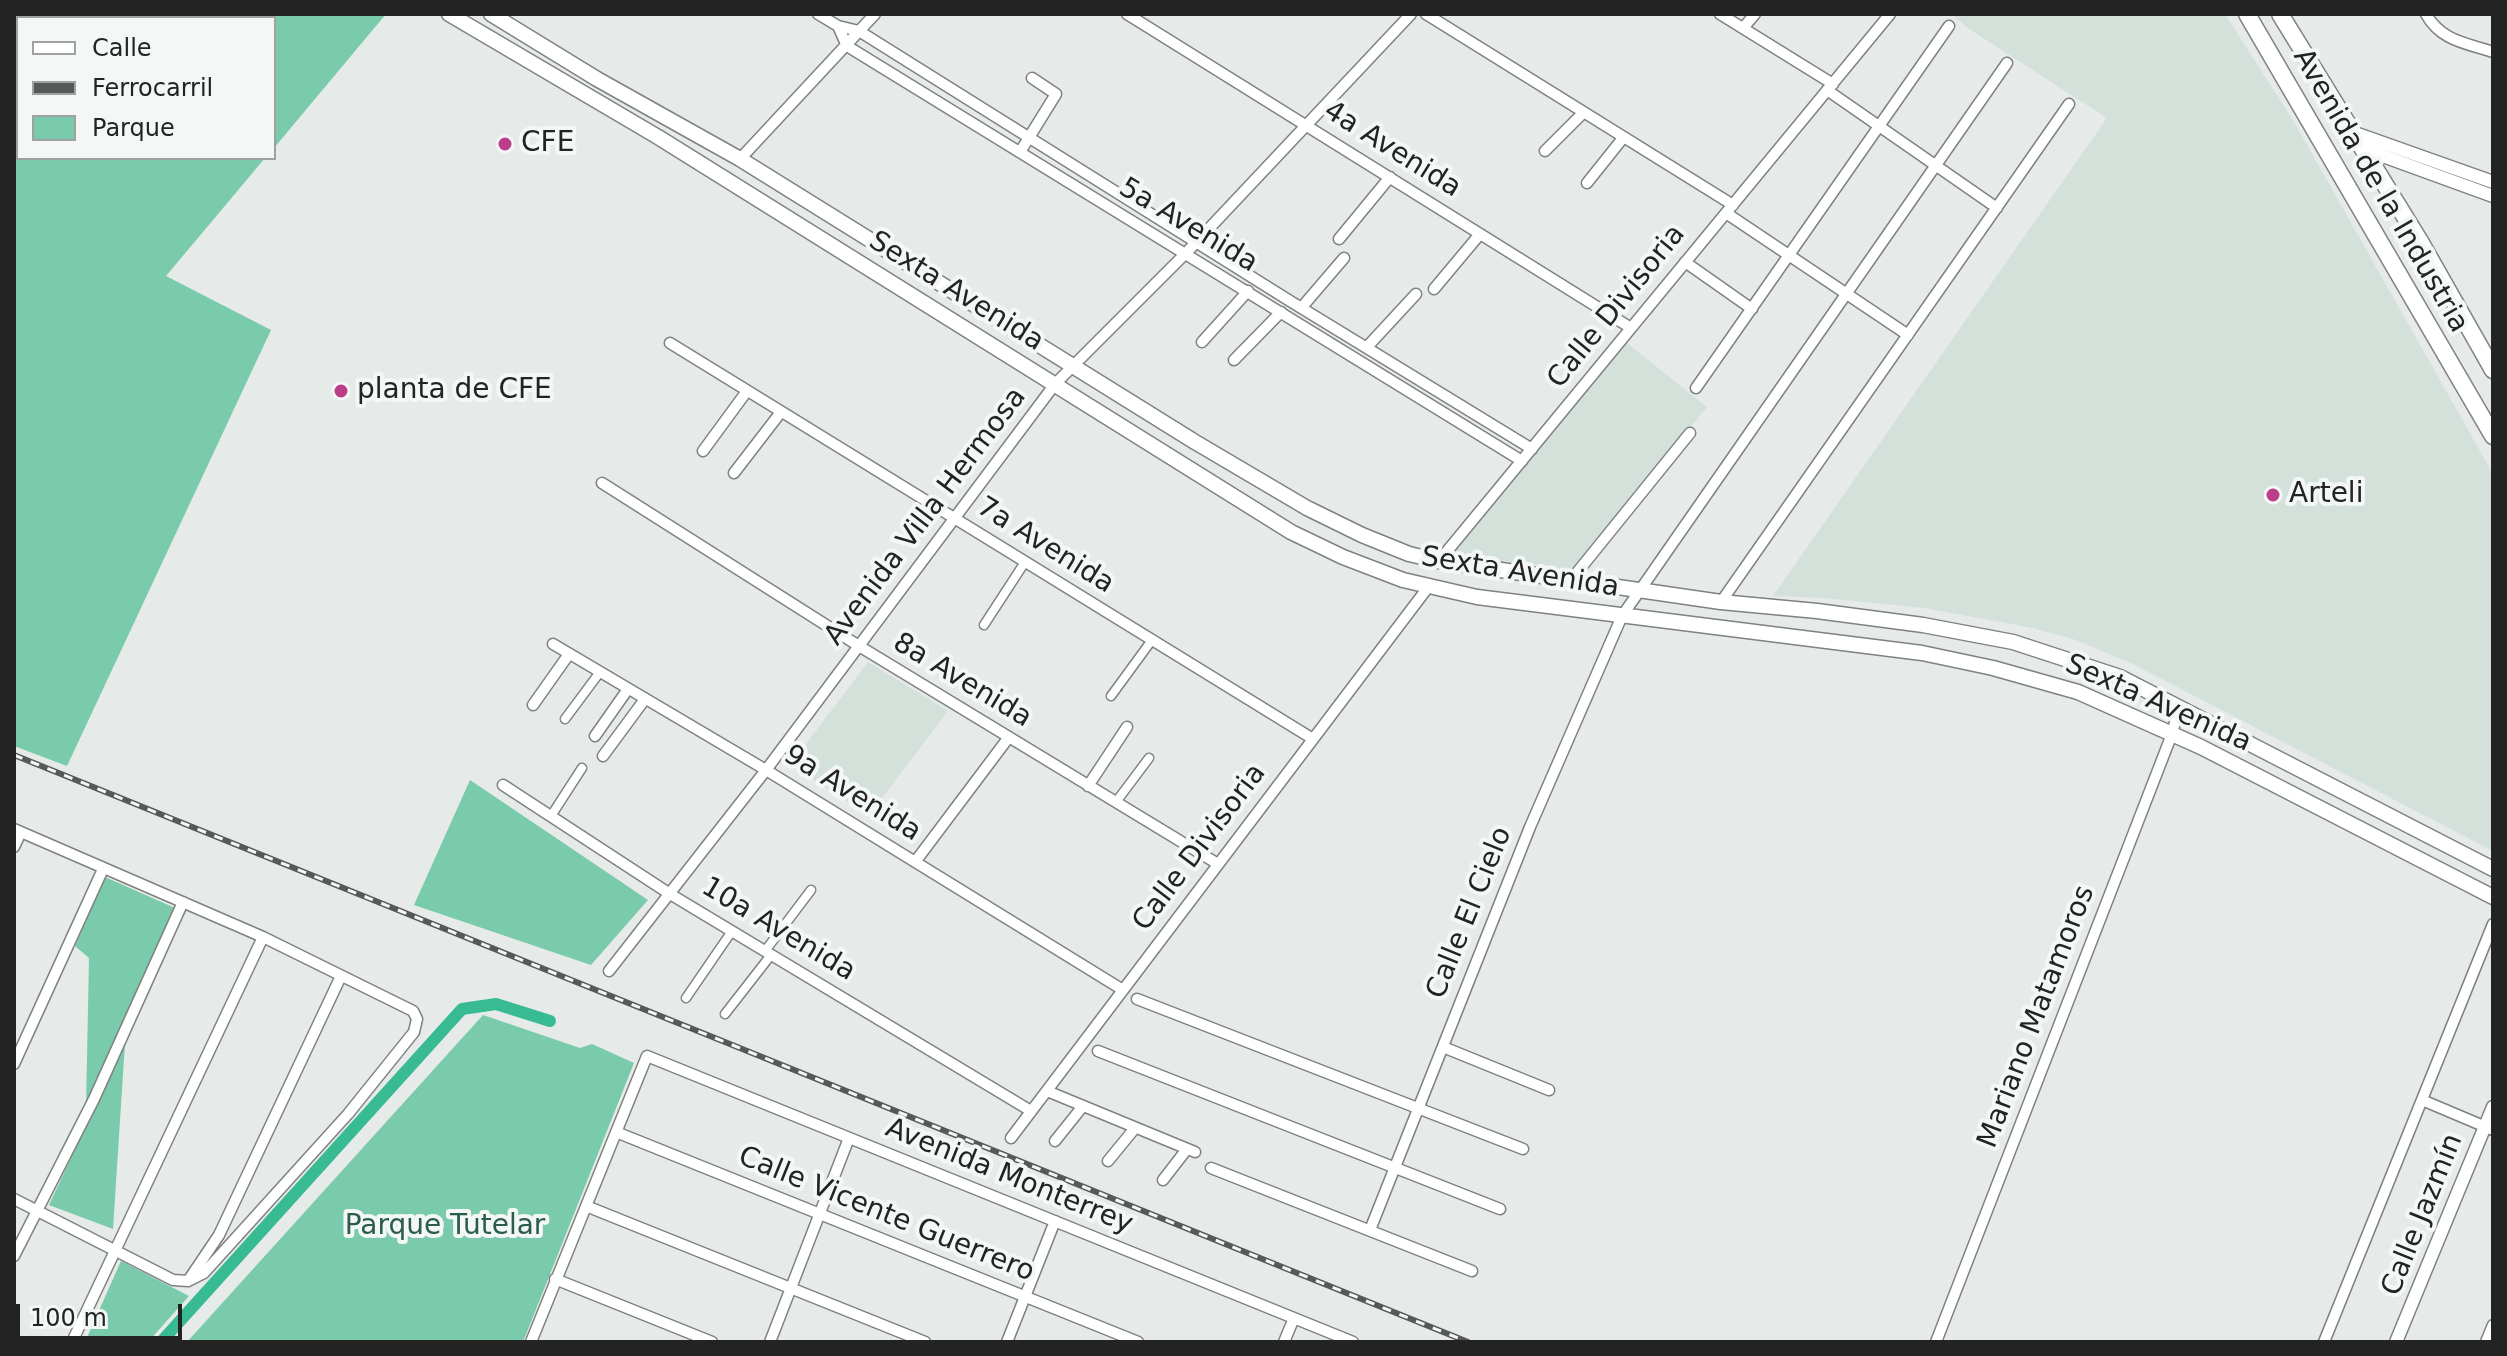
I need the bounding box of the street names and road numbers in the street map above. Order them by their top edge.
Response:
street label: Avenida de la Industria [2285,43,2475,339]
street label: 4a Avenida [1317,95,1467,205]
street label: 5a Avenida [1113,172,1263,280]
street label: Calle Divisoria [1541,219,1693,395]
street label: Sexta Avenida [862,225,1050,359]
street label: Avenida Villa Hermosa [818,381,1034,653]
street label: 7a Avenida [970,491,1120,601]
street label: Sexta Avenida [1419,541,1621,605]
street label: 8a Avenida [887,627,1037,735]
street label: Sexta Avenida [2060,648,2256,760]
street label: 9a Avenida [777,739,927,849]
street label: Calle Divisoria [1126,758,1274,938]
street label: Calle El Cielo [1420,822,1520,1004]
street label: 10a Avenida [695,871,861,989]
street label: Mariano Matamoros [1971,881,2103,1153]
street label: Avenida Monterrey [880,1112,1138,1242]
street label: Calle Jazmín [2375,1129,2471,1301]
street label: Calle Vicente Guerrero [733,1140,1039,1290]

